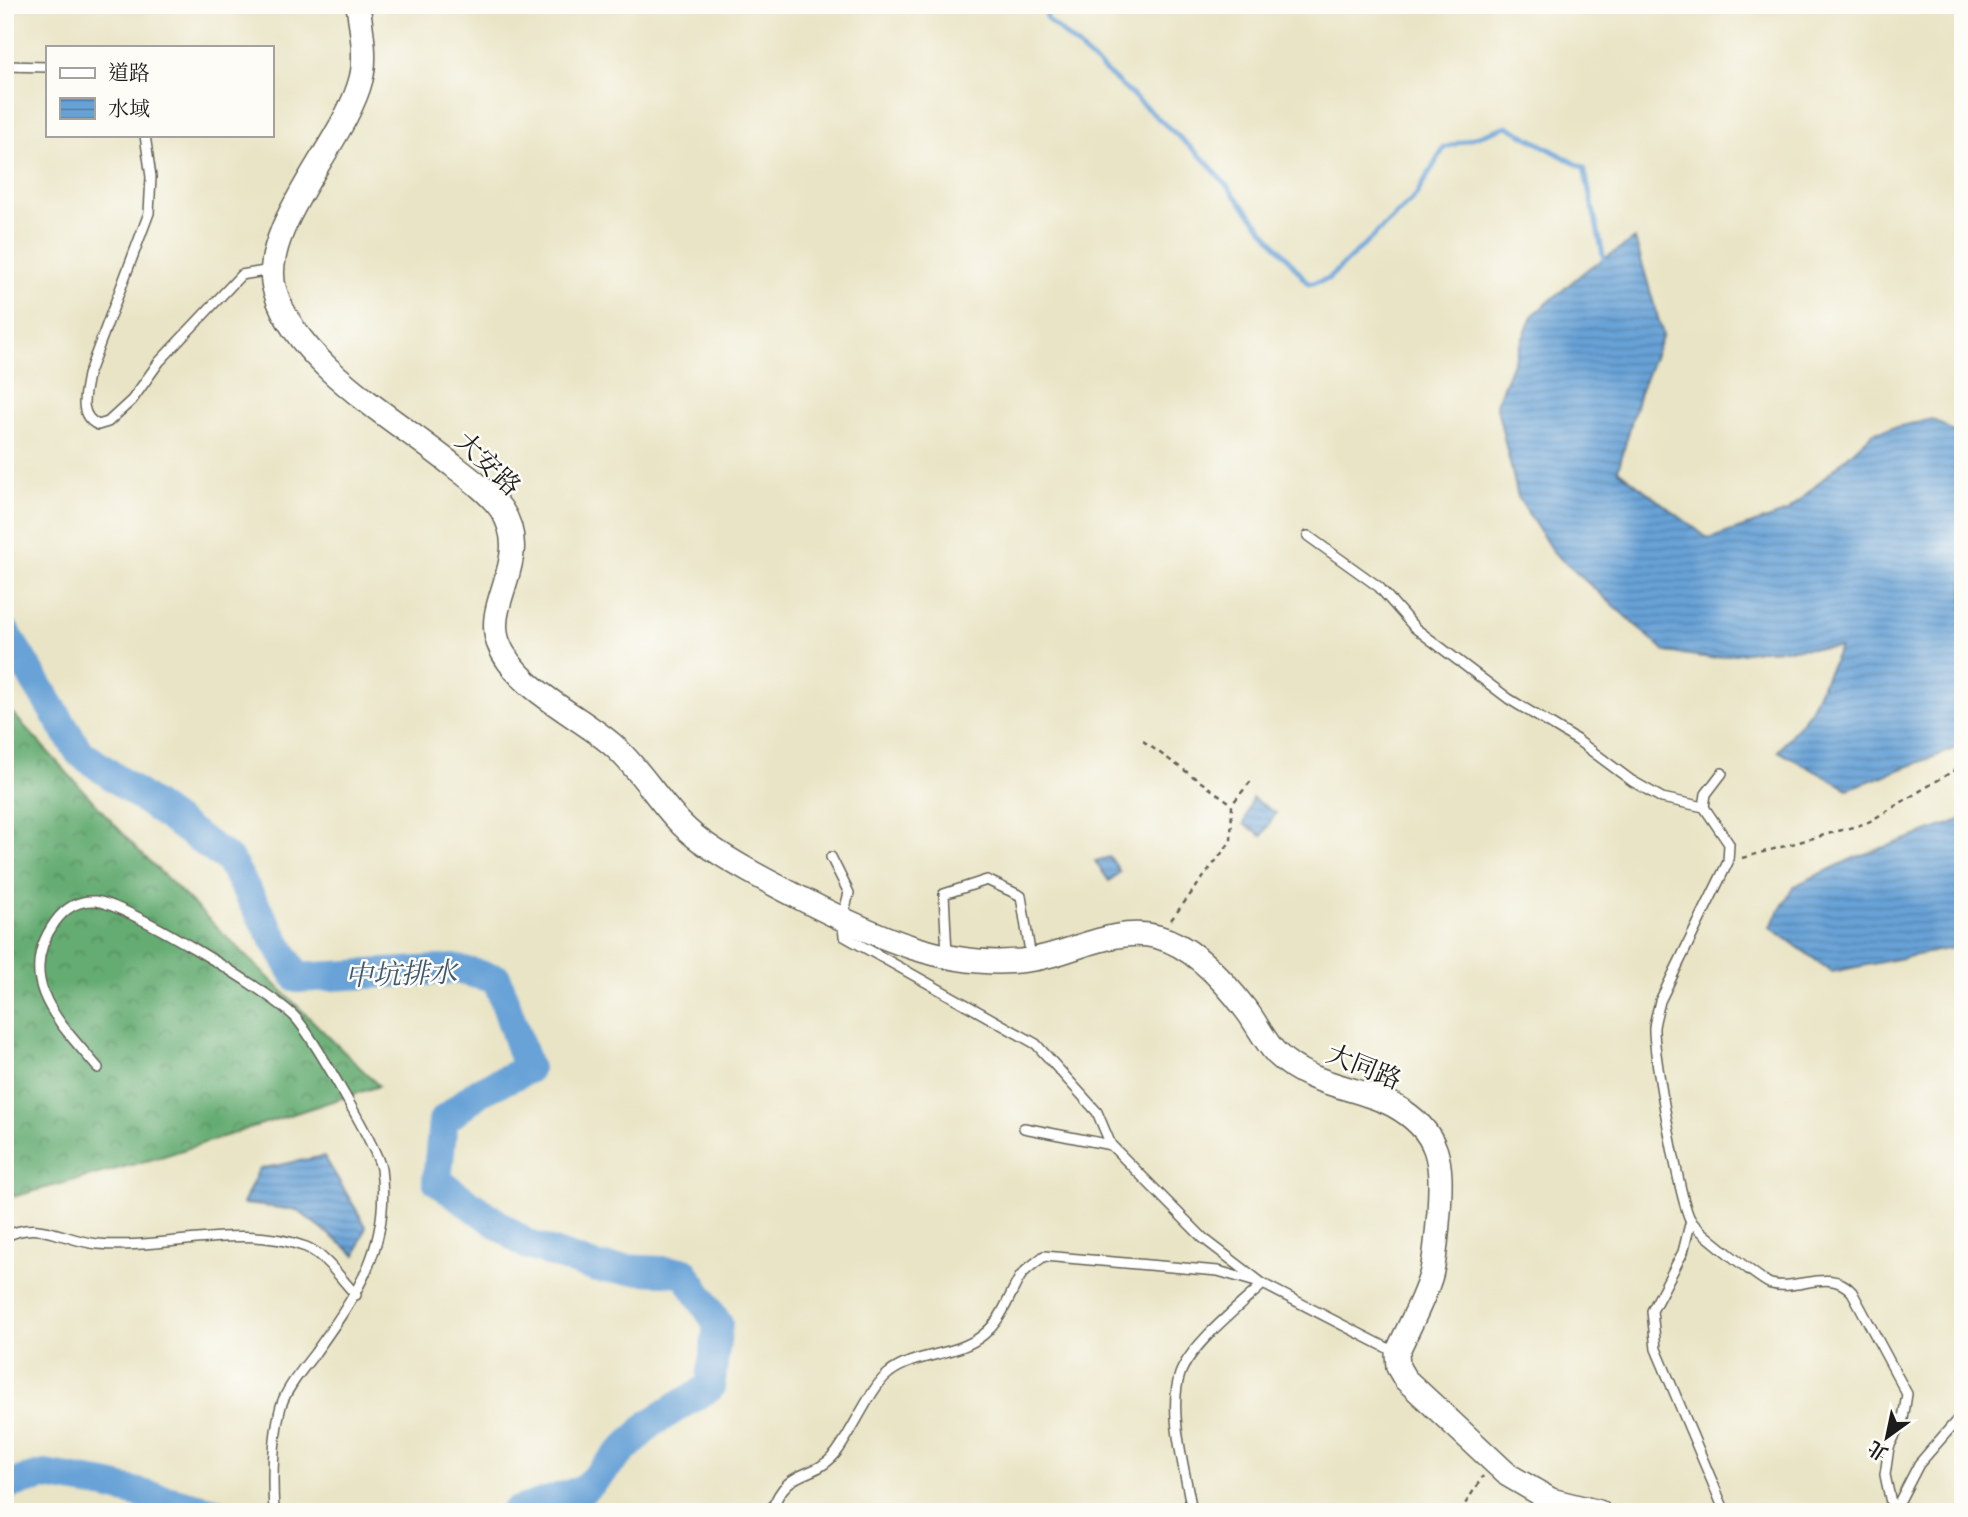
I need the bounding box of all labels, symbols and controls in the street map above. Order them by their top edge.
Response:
legend [46,46,273,136]
text: 道路 [108,61,150,85]
text: 水域 [108,97,150,121]
street label: 大安路 [449,426,527,502]
water label: 中坑排水 [344,955,461,992]
street label: 大同路 [1322,1038,1406,1096]
north arrow [1853,1402,1923,1472]
text: 北 [1864,1436,1892,1465]

